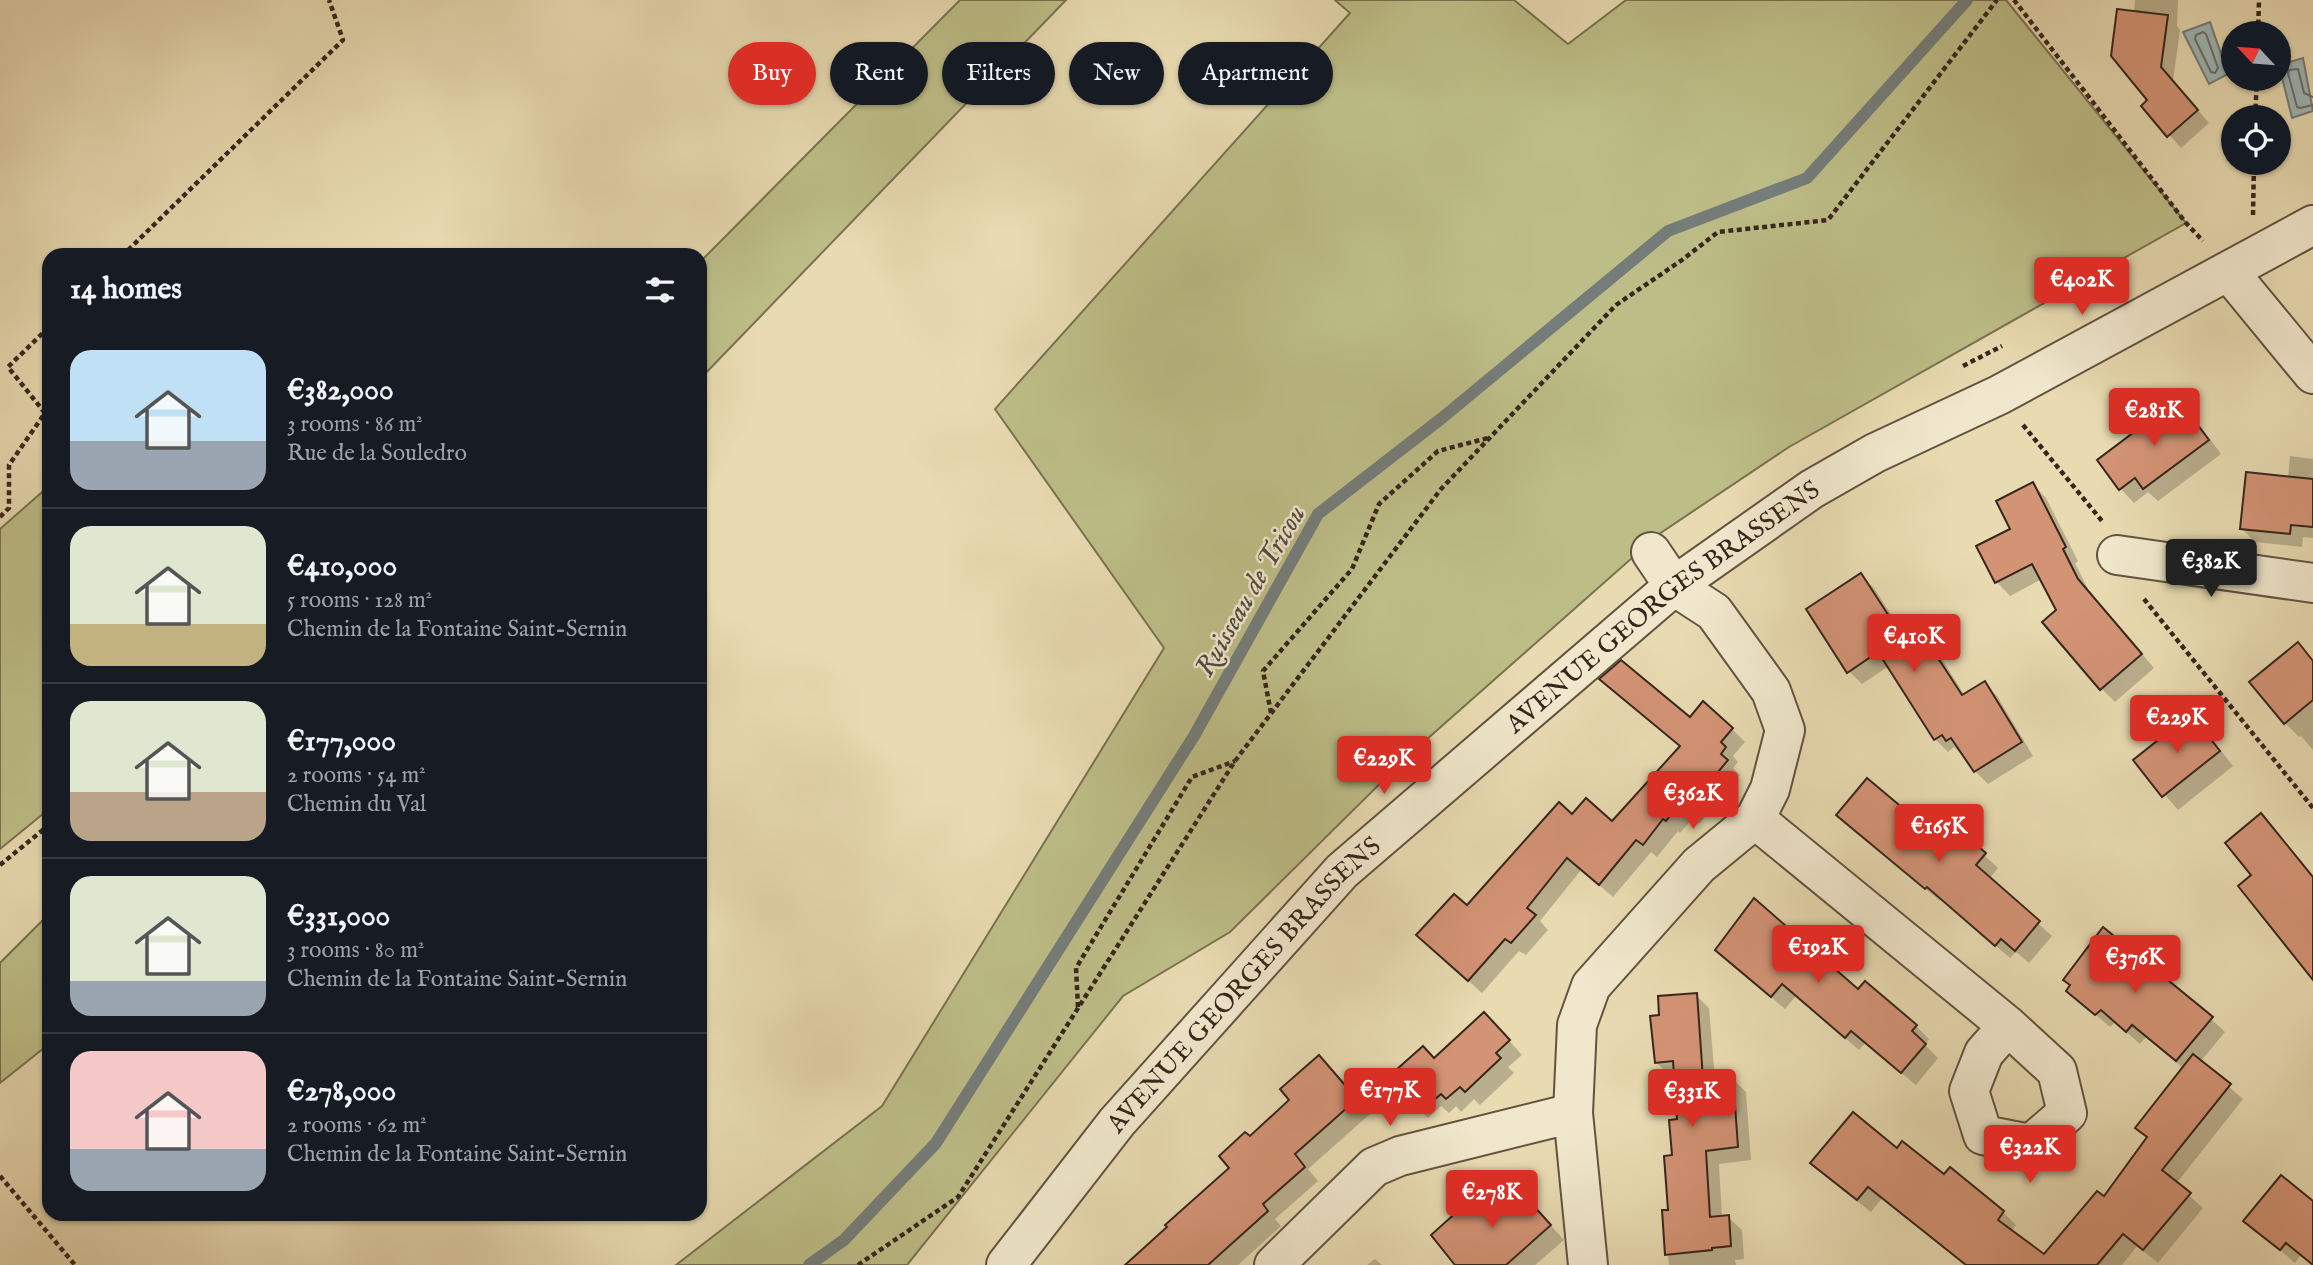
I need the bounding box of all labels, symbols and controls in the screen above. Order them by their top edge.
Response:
north arrow [2221,21,2291,91]
map controls [2221,21,2291,175]
chip: Buy [728,42,816,105]
chip: Rent [830,42,928,105]
chip: Filters [942,42,1055,105]
chip: New [1069,42,1164,105]
chip: Apartment [1178,42,1333,105]
button: locate [2221,105,2291,175]
pin: €402K [2033,258,2131,317]
text: €402K [2050,265,2114,294]
text: 14 homes [70,271,182,309]
icon: filters [641,271,679,309]
text: €382,000 [287,372,394,410]
icon: home [126,378,210,462]
pin: €281K [2105,388,2203,448]
text: €281K [2125,396,2183,425]
text: 3 rooms · 86 m² [287,410,423,439]
text: Rue de la Souledro [287,439,467,468]
street label: AVENUE GEORGES BRASSENS [1499,474,1827,742]
water label: Ruisseau de Tricou [1188,499,1314,683]
pin: €382K [2162,540,2260,599]
text: €382K [2182,547,2240,576]
text: €410,000 [287,548,397,586]
icon: home [126,554,210,638]
text: 5 rooms · 128 m² [287,586,432,615]
pin: €410K [1865,614,1963,674]
text: Chemin de la Fontaine Saint-Sernin [287,615,627,644]
text: €410K [1883,622,1945,651]
pin: €229K [2128,696,2226,755]
text: €229K [2146,703,2208,732]
text: €177,000 [287,723,396,761]
icon: home [126,729,210,813]
pin: €229K [1335,736,1433,796]
text: €229K [1353,744,1415,773]
text: 2 rooms · 54 m² [287,761,426,790]
pin: €362K [1644,772,1742,831]
text: €362K [1663,779,1723,808]
text: Chemin du Val [287,790,426,819]
pin: €165K [1890,804,1988,864]
text: €165K [1911,812,1967,841]
street label: AVENUE GEORGES BRASSENS [1099,830,1388,1141]
text: €331,000 [287,898,390,936]
icon: home [126,904,210,988]
pin: €192K [1769,926,1867,985]
text: €192K [1788,933,1848,962]
text: 3 rooms · 80 m² [287,936,424,965]
pin: €376K [2086,936,2184,995]
text: €376K [2105,943,2165,972]
text: Chemin de la Fontaine Saint-Sernin [287,965,627,994]
pin: €177K [1341,1068,1439,1128]
pin: €331K [1643,1070,1741,1129]
text: €278,000 [287,1073,396,1111]
text: €177K [1360,1076,1420,1105]
text: €331K [1664,1077,1720,1106]
icon: home [126,1079,210,1163]
text: 2 rooms · 62 m² [287,1111,427,1140]
pin: €322K [1981,1126,2079,1185]
text: €322K [2000,1133,2060,1162]
text: Chemin de la Fontaine Saint-Sernin [287,1140,627,1169]
pin: €278K [1443,1170,1541,1230]
text: €278K [1462,1178,1522,1207]

